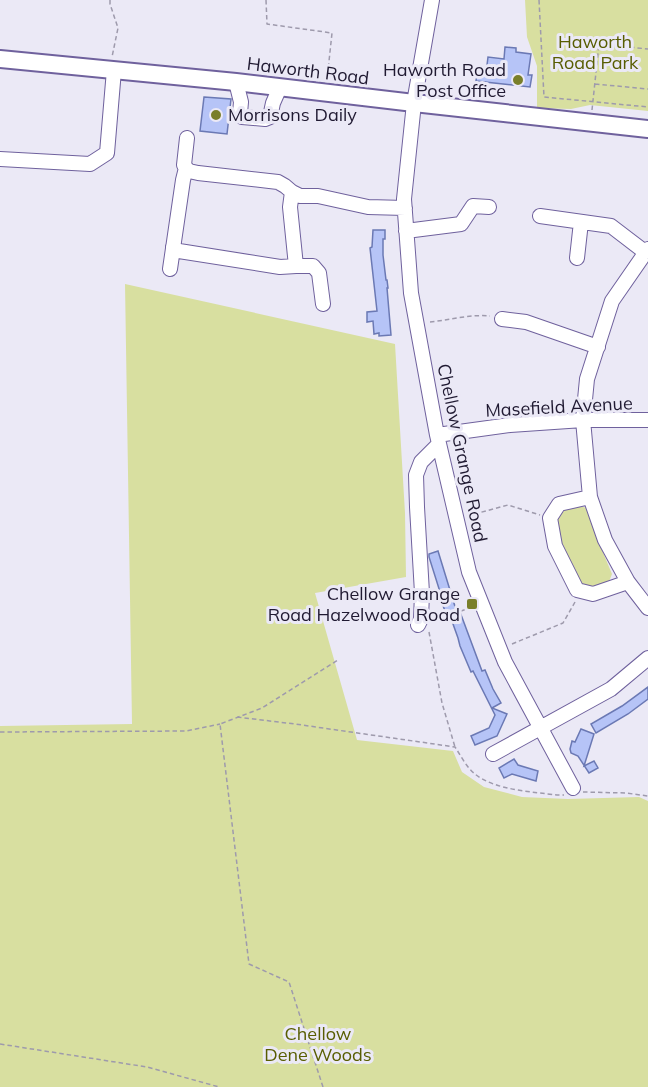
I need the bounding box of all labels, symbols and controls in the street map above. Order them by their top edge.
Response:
park label: Haworth Road Park [552,30,639,74]
street label: Haworth Road [246,52,370,89]
place label: Haworth Road Post Office [383,58,506,102]
marker: Haworth Road Post Office [511,73,525,87]
place label: Morrisons Daily [228,103,357,126]
marker: Morrisons Daily [209,108,223,122]
street label: Chellow Grange Road [432,361,493,544]
street label: Masefield Avenue [485,391,633,422]
place label: Chellow Grange Road Hazelwood Road [268,582,460,626]
marker: Chellow Grange Road Hazelwood Road [465,597,479,611]
park label: Chellow Dene Woods [264,1022,372,1066]

